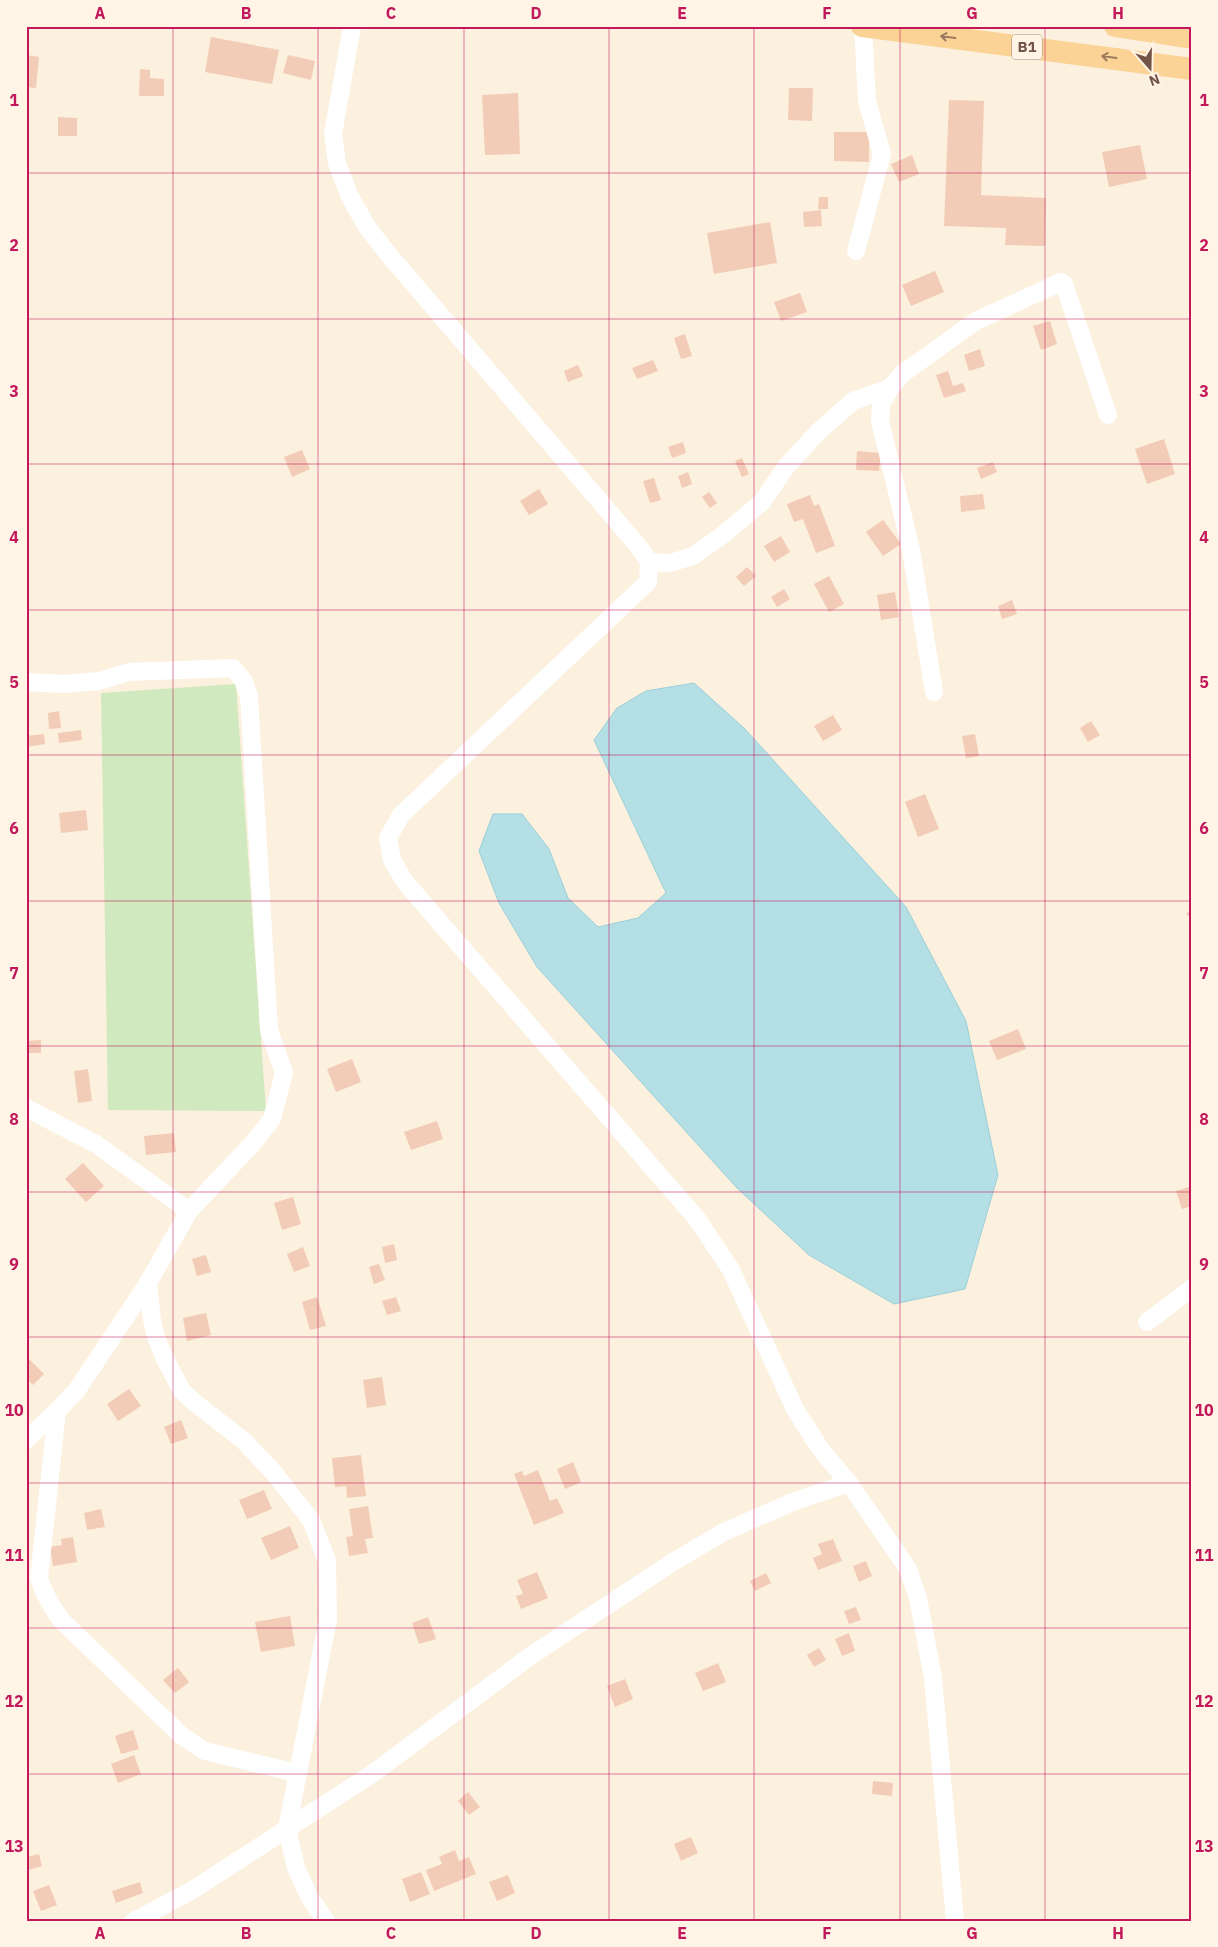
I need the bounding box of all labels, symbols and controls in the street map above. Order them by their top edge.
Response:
text: A [95,3,106,23]
text: B [241,3,252,23]
text: C [386,3,396,23]
text: D [530,3,542,23]
text: E [677,3,687,23]
text: F [822,3,832,23]
text: G [966,3,978,23]
text: H [1112,3,1124,23]
one-way arrow [940,32,956,42]
road number: B1 [1012,34,1042,60]
north arrow [1126,42,1176,92]
one-way arrow [1101,52,1117,62]
text: N [1147,70,1162,90]
text: 1 [9,90,19,110]
text: 1 [1199,90,1209,110]
text: 2 [9,235,19,255]
text: 2 [1199,235,1209,255]
text: 3 [9,381,19,401]
text: 3 [1199,381,1209,401]
text: 4 [9,527,19,547]
text: 4 [1199,527,1209,547]
text: 5 [9,672,19,692]
text: 5 [1199,672,1209,692]
text: 6 [9,818,19,838]
text: 6 [1199,818,1209,838]
text: 7 [9,963,19,983]
text: 7 [1199,963,1209,983]
text: 8 [9,1109,19,1129]
text: 8 [1199,1109,1209,1129]
text: 9 [9,1254,19,1274]
text: 9 [1199,1254,1209,1274]
text: 10 [4,1400,24,1420]
text: 10 [1194,1400,1214,1420]
text: 11 [4,1545,24,1565]
text: 11 [1194,1545,1214,1565]
text: 12 [4,1691,24,1711]
text: 12 [1194,1691,1214,1711]
text: 13 [4,1836,24,1856]
text: 13 [1194,1836,1214,1856]
text: A [95,1923,106,1943]
text: B [241,1923,252,1943]
text: C [386,1923,396,1943]
text: D [530,1923,542,1943]
text: E [677,1923,687,1943]
text: F [822,1923,832,1943]
text: G [966,1923,978,1943]
text: H [1112,1923,1124,1943]

